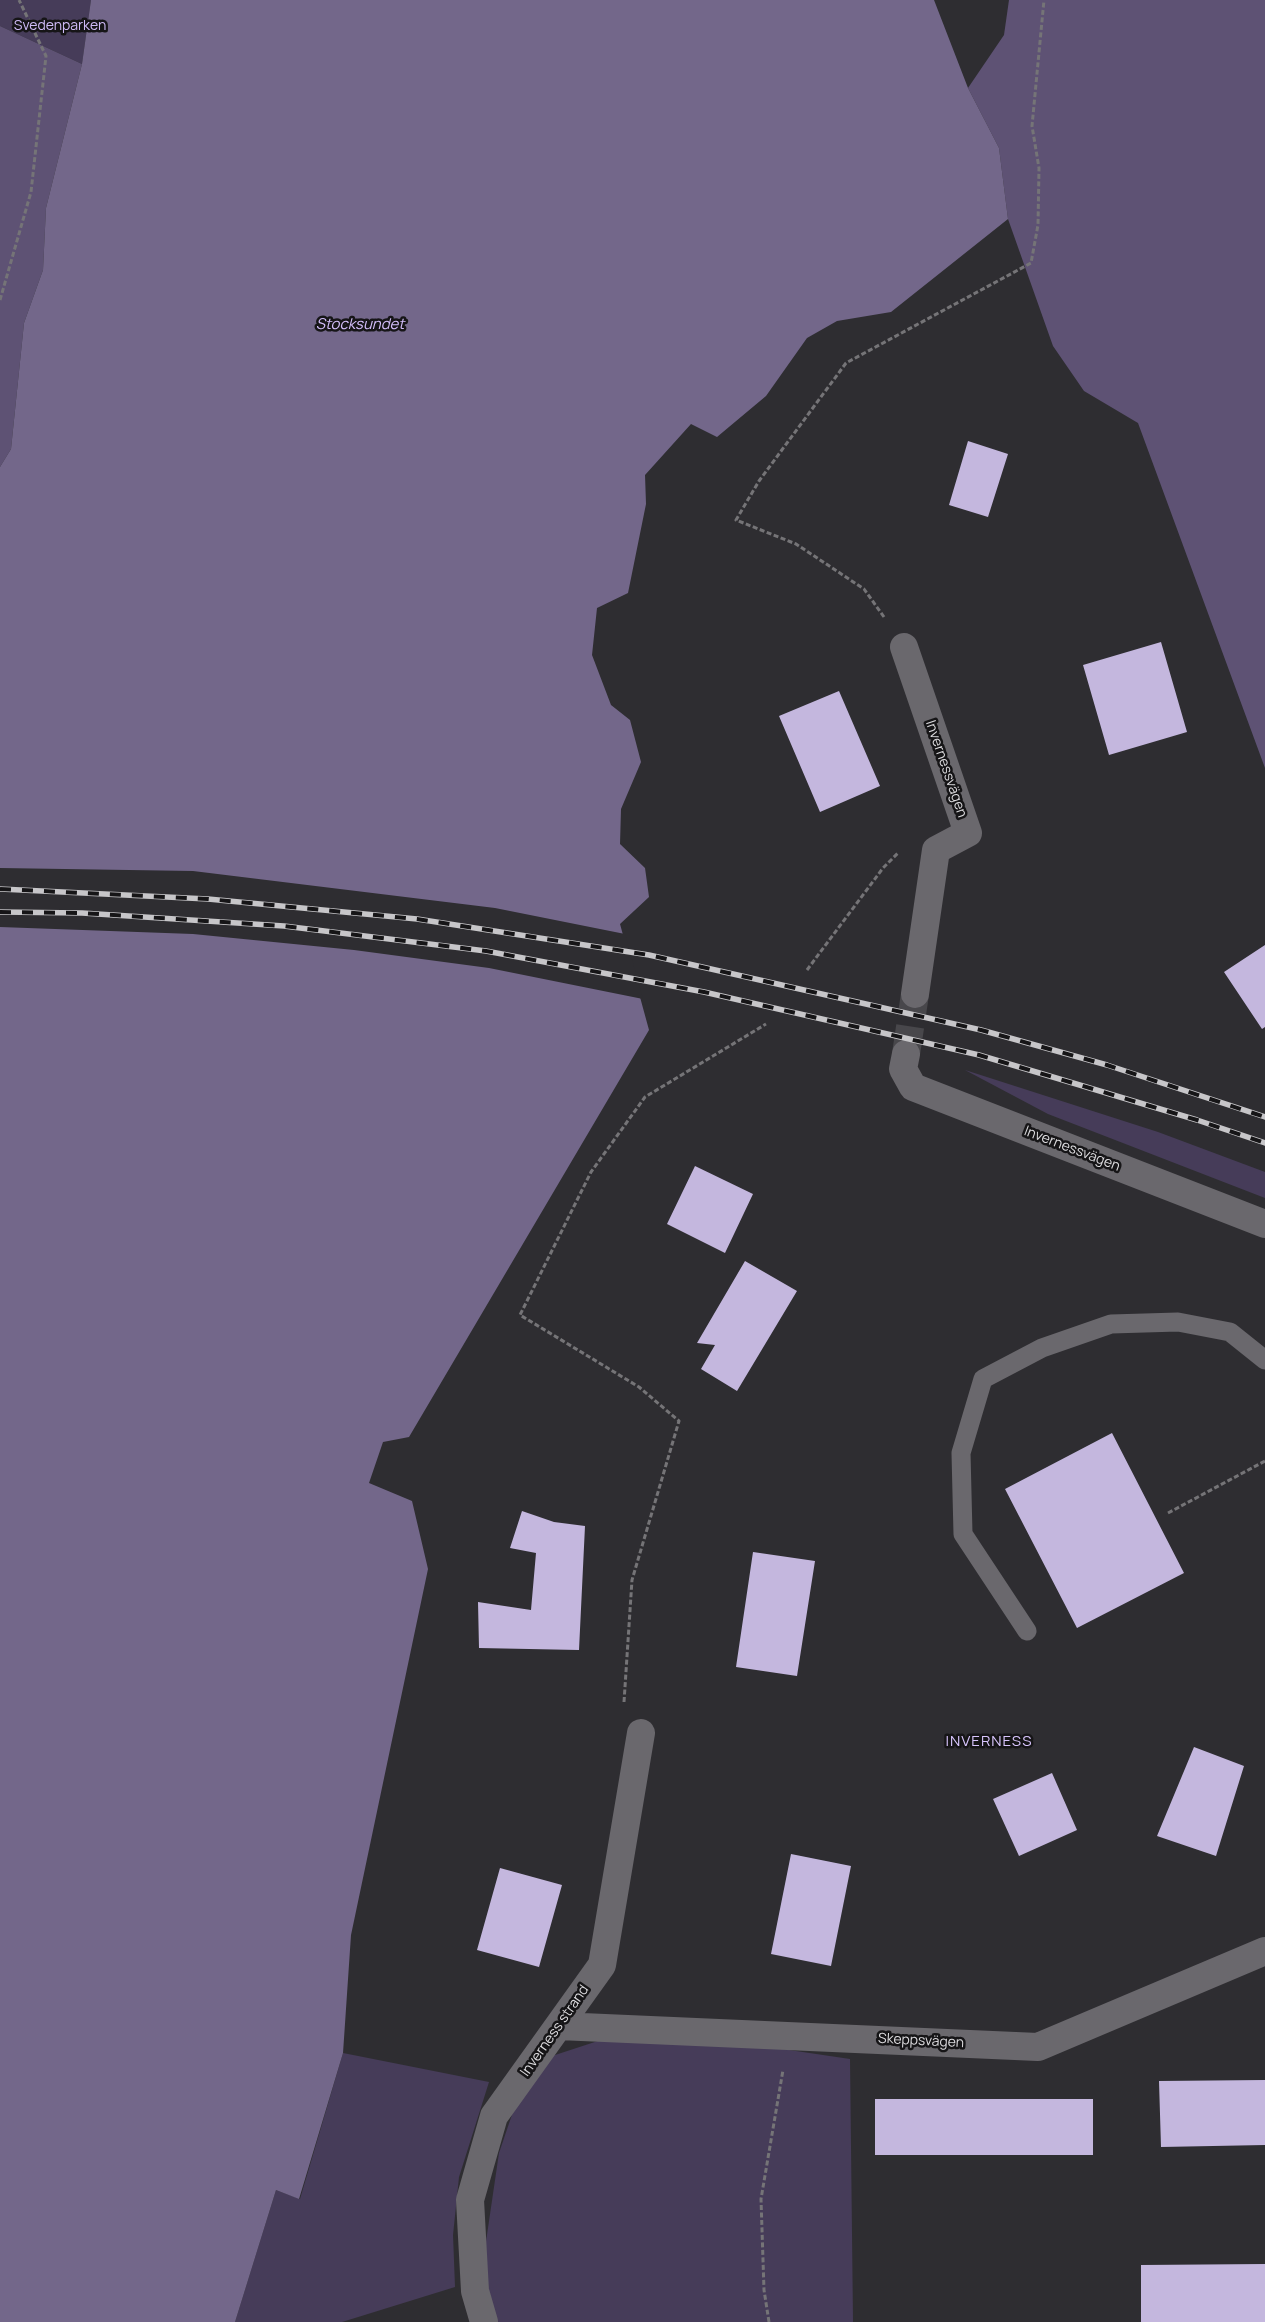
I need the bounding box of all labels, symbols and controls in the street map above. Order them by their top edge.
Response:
park label: Svedenparken [14,18,106,34]
water label: Stocksundet [316,316,404,334]
street label: Invernessvägen [922,718,970,820]
street label: Invernessvägen [1022,1123,1122,1175]
district label: INVERNESS [944,1733,1034,1751]
street label: Inverness strand [517,1982,593,2080]
street label: Skeppsvägen [878,2030,964,2052]

